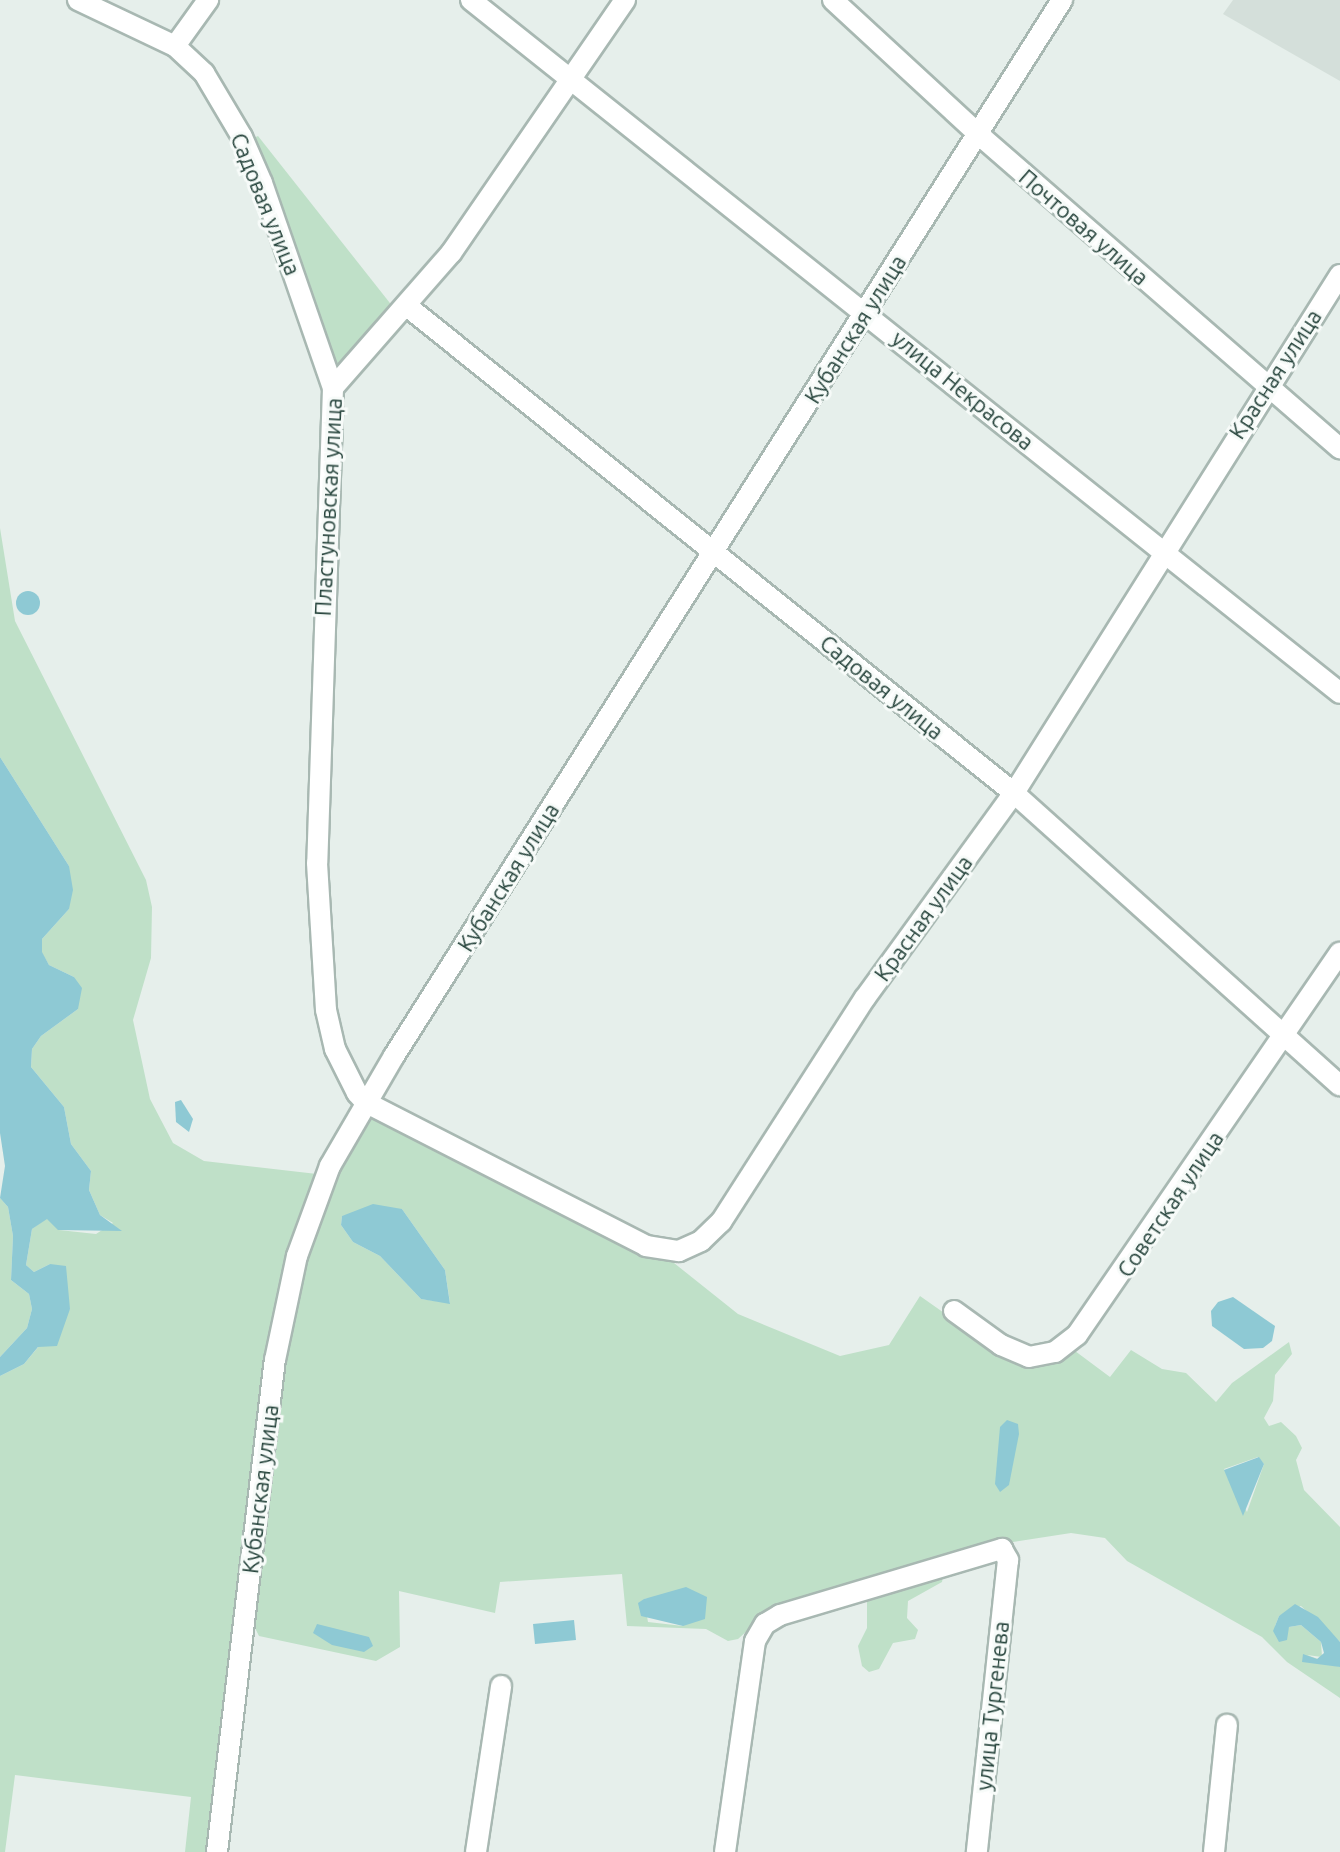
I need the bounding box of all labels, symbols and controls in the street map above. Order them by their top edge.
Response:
street label: Садовая улица [225,129,307,279]
street label: Почтовая улица [1014,164,1154,290]
street label: Кубанская улица [799,250,911,408]
street label: Красная улица [1223,304,1327,444]
street label: улица Некрасова [887,325,1039,455]
street label: Пластуновская улица [309,397,347,617]
street label: Садовая улица [815,629,949,745]
street label: Кубанская улица [452,798,564,956]
street label: Красная улица [869,850,977,986]
street label: Советская улица [1111,1126,1229,1282]
street label: Кубанская улица [237,1403,283,1575]
street label: улица Тургенева [970,1620,1014,1792]

